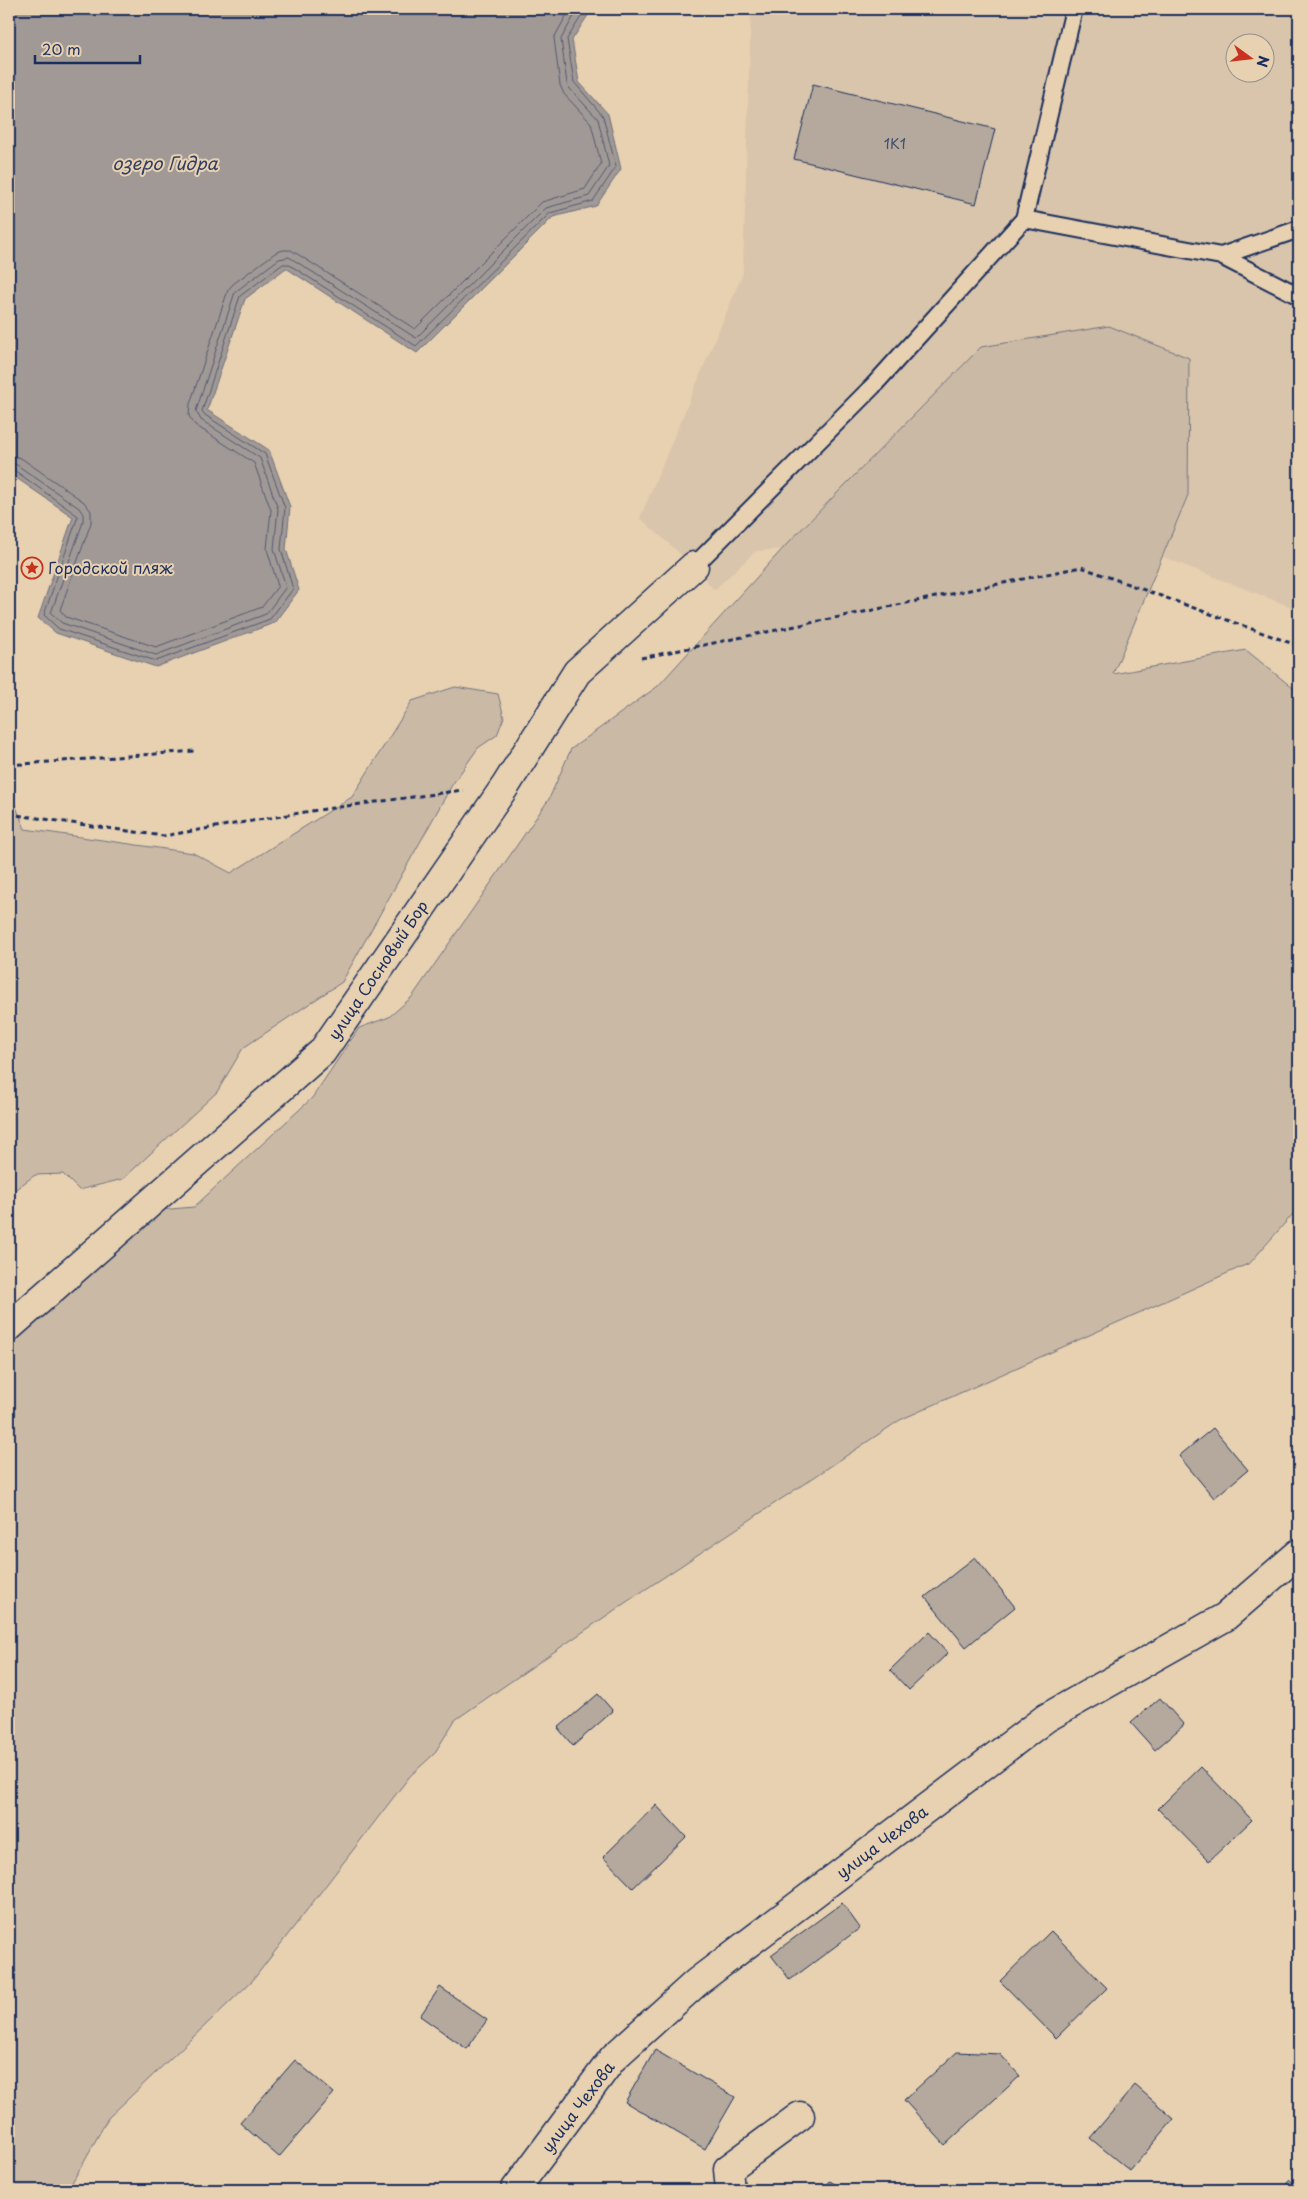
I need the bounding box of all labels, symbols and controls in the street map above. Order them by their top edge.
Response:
scale bar [35,32,140,64]
north arrow [1226,32,1276,82]
text: 20 m [42,37,81,60]
text: N [1251,53,1275,70]
house number: 1К1 [884,133,906,154]
water label: озеро Гидра [112,149,219,176]
place label: Городской пляж [48,555,173,579]
place icon: Городской пляж [20,556,44,580]
street label: улица Сосновый Бор [321,895,433,1044]
street label: улица Чехова [831,1799,932,1884]
street label: улица Чехова [535,2056,620,2157]

